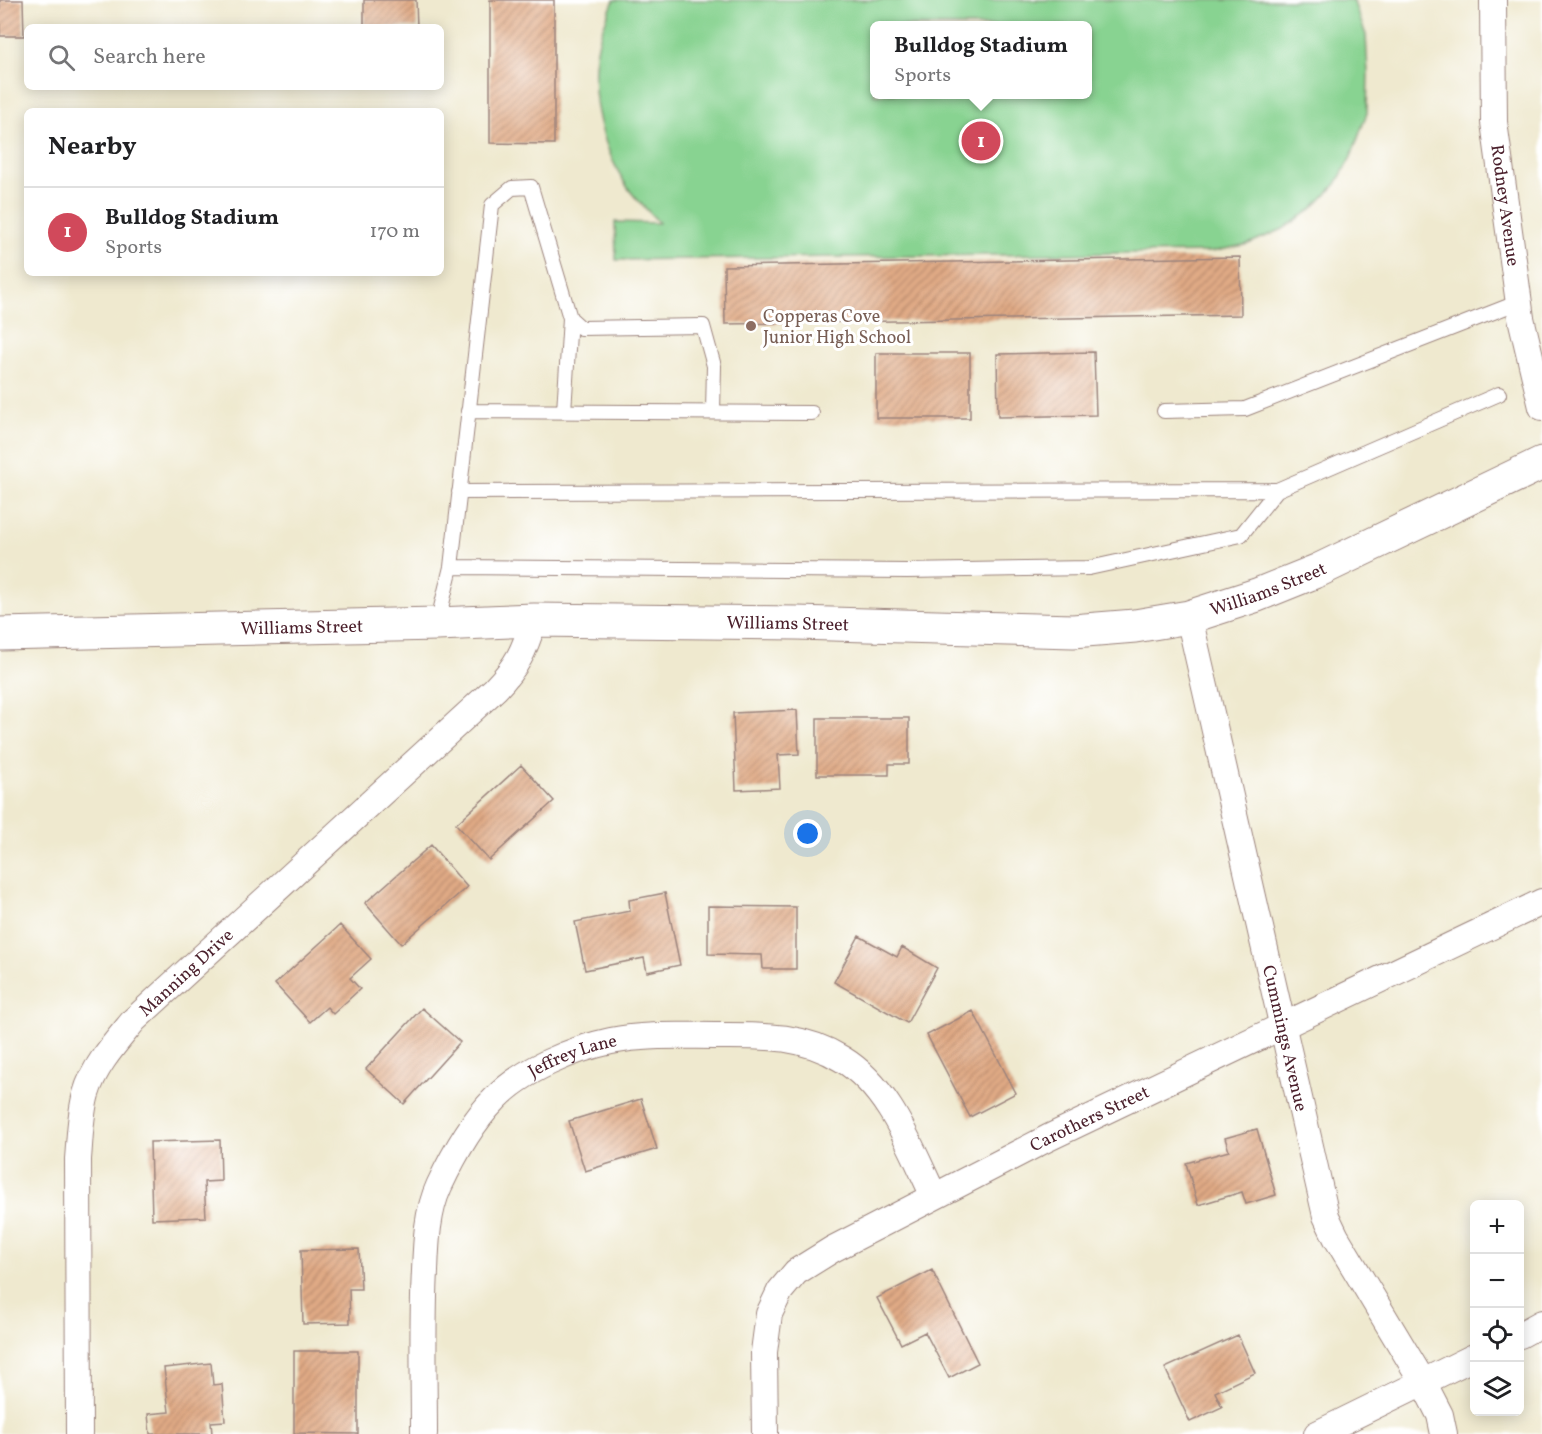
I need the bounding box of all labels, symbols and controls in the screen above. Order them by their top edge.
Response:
popup [870,21,1092,99]
search box [24,24,444,90]
text: Bulldog Stadium [894,31,1068,62]
icon: search [45,41,78,74]
text: Search here [93,42,206,73]
text: Sports [894,62,951,90]
pin: 1 [962,118,1000,164]
text: Nearby [48,129,137,165]
street label: Rodney Avenue [1483,143,1525,268]
text: Bulldog Stadium [105,203,279,234]
text: 1 [63,218,72,246]
text: 170 m [370,218,420,246]
text: Sports [105,234,162,262]
place label: Copperas Cove Junior High School [763,305,911,351]
marker: Copperas Cove Junior High School [744,319,758,333]
street label: Williams Street [1207,557,1331,623]
street label: Williams Street [726,611,849,639]
street label: Williams Street [240,615,364,642]
your location [793,819,822,848]
street label: Manning Drive [134,924,240,1023]
street label: Cummings Avenue [1255,963,1313,1114]
street label: Jeffrey Lane [524,1029,619,1085]
street label: Carothers Street [1026,1080,1154,1159]
map controls [1470,1200,1524,1416]
button: + [1470,1200,1524,1254]
button: − [1470,1254,1524,1308]
button: locate [1470,1308,1524,1362]
button: layers [1470,1362,1524,1416]

